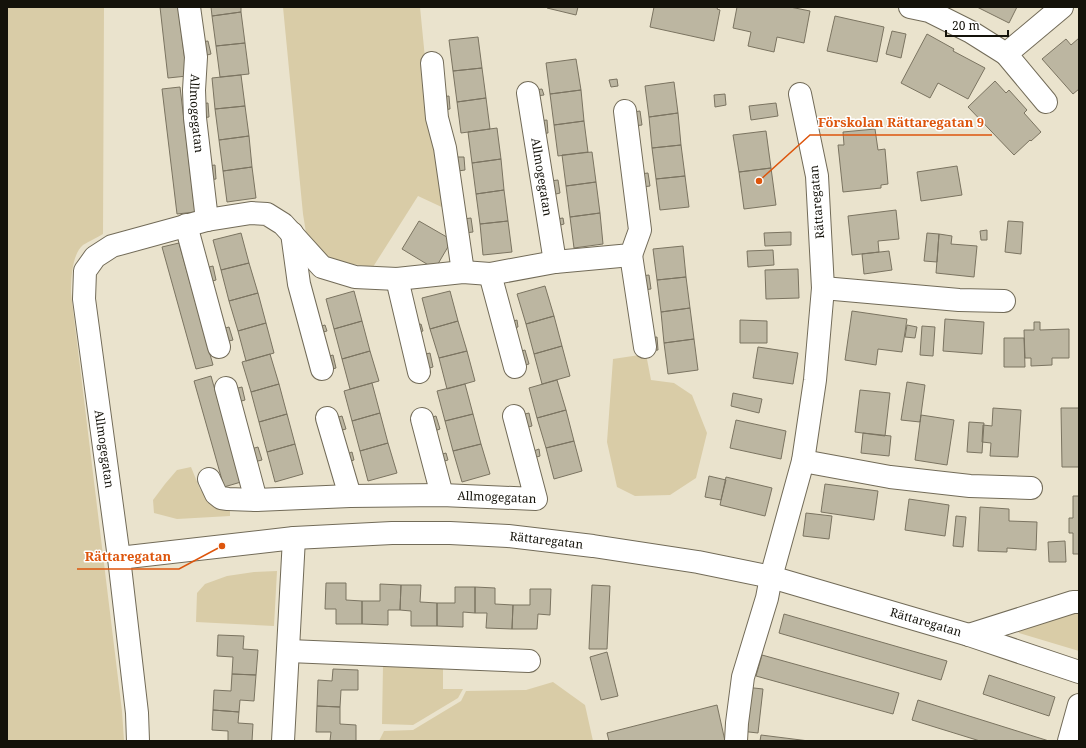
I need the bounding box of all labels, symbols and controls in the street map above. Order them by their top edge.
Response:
scale bar [946,12,1008,38]
text: 20 m [952,17,980,34]
street label: Allmogegatan [186,73,208,154]
callout: Förskolan Rättaregatan 9 [810,110,992,135]
text: Förskolan Rättaregatan 9 [818,113,984,131]
street label: Allmogegatan [527,136,557,217]
street label: Rättaregatan [805,164,828,240]
street label: Allmogegatan [91,409,118,489]
street label: Allmogegatan [457,487,537,507]
street label: Rättaregatan [509,527,584,553]
callout: Rättaregatan [77,544,179,569]
text: Rättaregatan [85,547,172,565]
street label: Rättaregatan [888,603,964,640]

